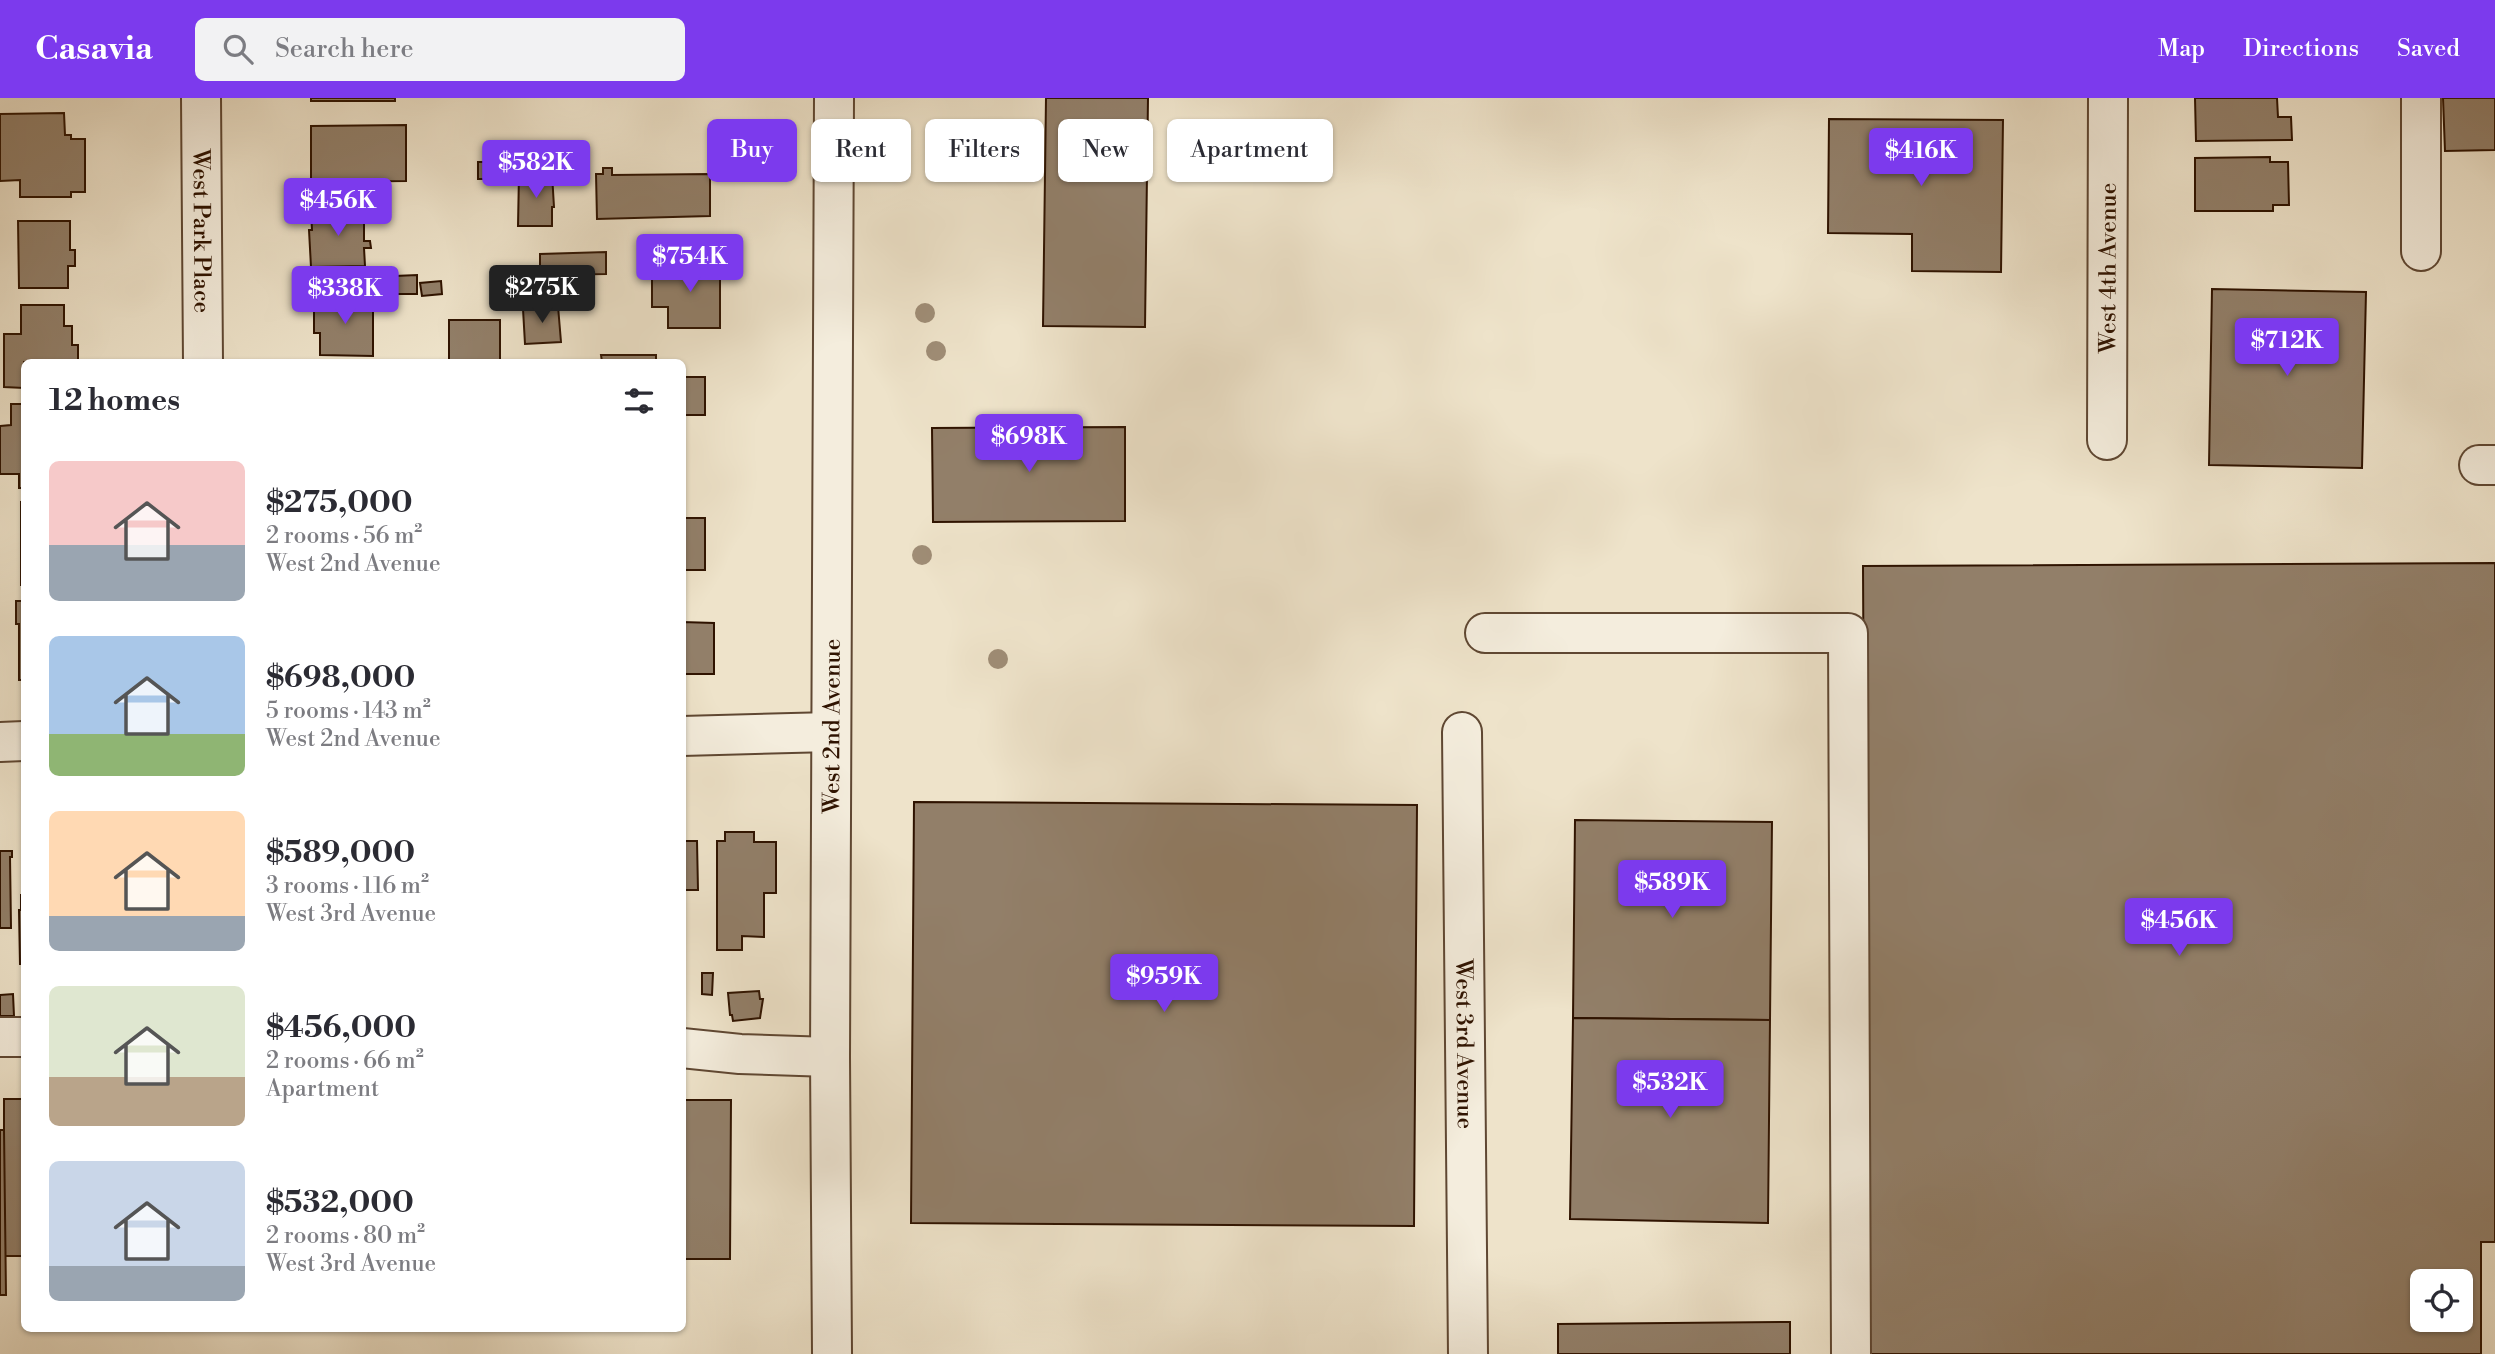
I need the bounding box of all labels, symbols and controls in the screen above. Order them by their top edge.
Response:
search box [195,18,685,81]
text: Casavia [35,29,153,70]
icon: search [219,30,257,68]
text: Search here [275,33,414,65]
text: Map [2158,34,2205,64]
text: Directions [2243,34,2359,64]
text: Saved [2397,34,2460,64]
chip: Buy [707,119,797,182]
chip: Rent [811,119,911,182]
chip: Filters [925,119,1044,182]
chip: New [1058,119,1153,182]
chip: Apartment [1167,119,1333,182]
pin: $416K [1872,129,1970,188]
text: $416K [1885,137,1957,165]
pin: $582K [487,140,585,200]
street label: West Park Place [186,148,216,313]
text: $582K [498,149,574,177]
pin: $456K [289,178,387,238]
street label: West 4th Avenue [2094,183,2123,354]
text: $456K [300,187,376,215]
pin: $754K [641,234,739,294]
text: $754K [652,243,728,271]
pin: $338K [296,266,394,326]
pin: $275K [493,266,591,325]
text: $275K [505,274,579,302]
text: $338K [308,275,382,303]
pin: $712K [2238,318,2336,378]
text: $712K [2251,327,2323,355]
text: 12 homes [49,382,180,420]
icon: filters [620,382,658,420]
pin: $698K [980,414,1078,474]
text: $698K [991,423,1067,451]
text: $275,000 [266,484,413,522]
icon: home [105,489,189,573]
text: 2 rooms · 56 m² [266,522,422,550]
text: West 2nd Avenue [266,550,441,578]
street label: West 2nd Avenue [818,639,847,814]
text: $698,000 [266,659,415,697]
icon: home [105,664,189,748]
text: 5 rooms · 143 m² [266,697,431,725]
text: West 2nd Avenue [266,725,441,753]
text: $589,000 [266,834,415,872]
icon: home [105,839,189,923]
pin: $589K [1623,860,1721,920]
text: $589K [1634,869,1710,897]
text: 3 rooms · 116 m² [266,872,429,900]
pin: $456K [2130,898,2228,958]
text: West 3rd Avenue [266,900,436,928]
text: $456K [2141,907,2217,935]
pin: $959K [1115,954,1213,1014]
street label: West 3rd Avenue [1449,958,1479,1129]
text: $959K [1126,963,1202,991]
text: $456,000 [266,1009,416,1047]
icon: home [105,1014,189,1098]
text: 2 rooms · 66 m² [266,1047,424,1075]
pin: $532K [1621,1060,1719,1120]
text: $532K [1633,1069,1707,1097]
text: Apartment [266,1075,379,1103]
text: $532,000 [266,1184,414,1222]
icon: home [105,1189,189,1273]
text: 2 rooms · 80 m² [266,1222,425,1250]
text: West 3rd Avenue [266,1250,436,1278]
map controls [2410,1269,2473,1332]
button: locate [2410,1269,2473,1332]

